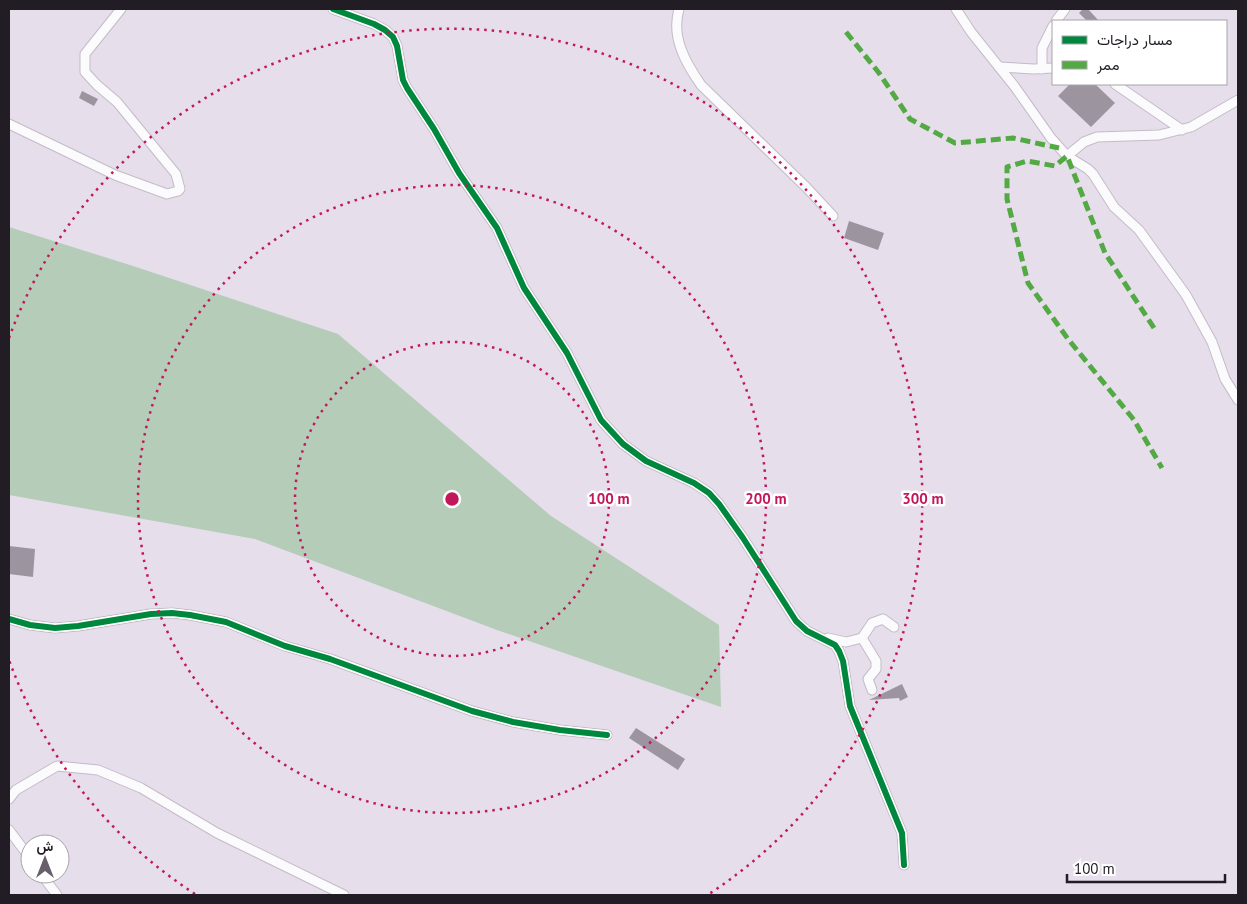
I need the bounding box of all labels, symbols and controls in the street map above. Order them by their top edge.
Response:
legend [1052,20,1227,85]
text: مسار دراجات [1097,30,1173,49]
text: ممر [1096,55,1119,74]
text: 100 m [588,489,630,508]
text: 200 m [745,489,787,508]
text: 300 m [902,489,944,508]
centre of rings [443,490,461,508]
north arrow [20,834,70,884]
text: ش [37,837,54,855]
scale bar [1067,852,1224,884]
text: 100 m [1074,859,1115,878]

